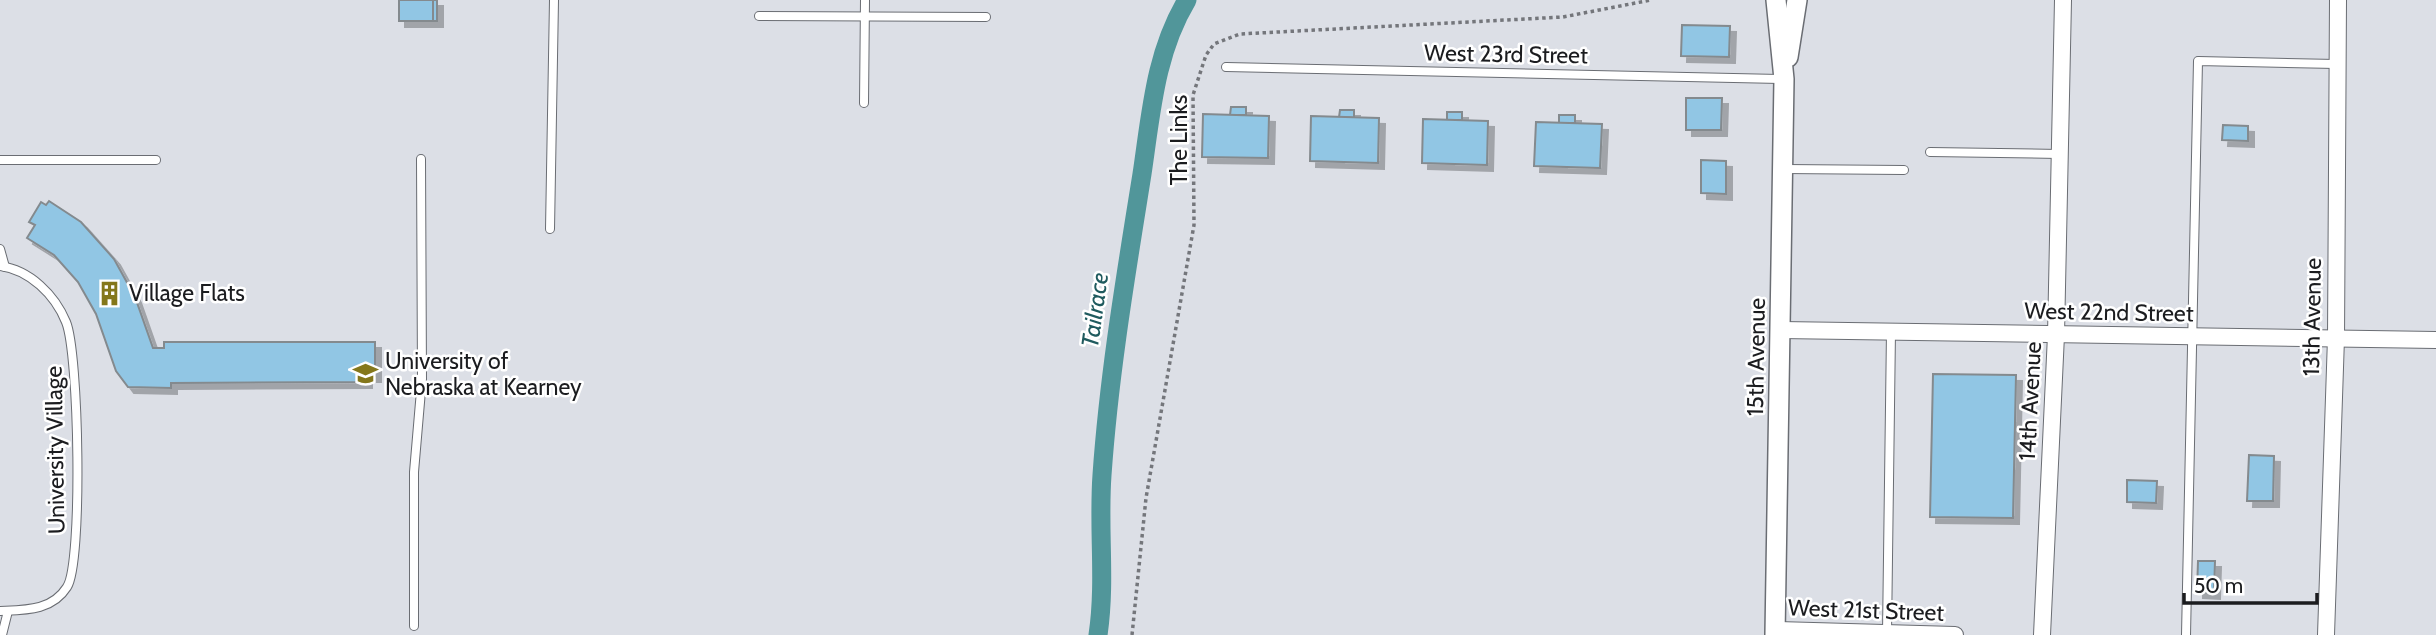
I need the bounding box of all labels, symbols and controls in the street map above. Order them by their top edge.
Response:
street label: West 23rd Street [1424,39,1588,69]
street label: The Links [1165,95,1193,185]
street label: 13th Avenue [2297,257,2327,376]
water label: Tailrace [1075,271,1114,349]
building icon: Village Flats [95,279,123,307]
place label: Village Flats [129,279,245,307]
street label: 15th Avenue [1741,297,1771,416]
street label: West 22nd Street [2024,297,2194,327]
street label: 14th Avenue [2013,341,2047,461]
place label: University of Nebraska at Kearney [385,347,582,401]
school or university icon: University of Nebraska at Kearney [351,360,379,388]
street label: University Village [40,365,70,534]
scale bar [2184,562,2317,606]
text: 50 m [2194,573,2243,598]
street label: West 21st Street [1787,593,1945,627]

